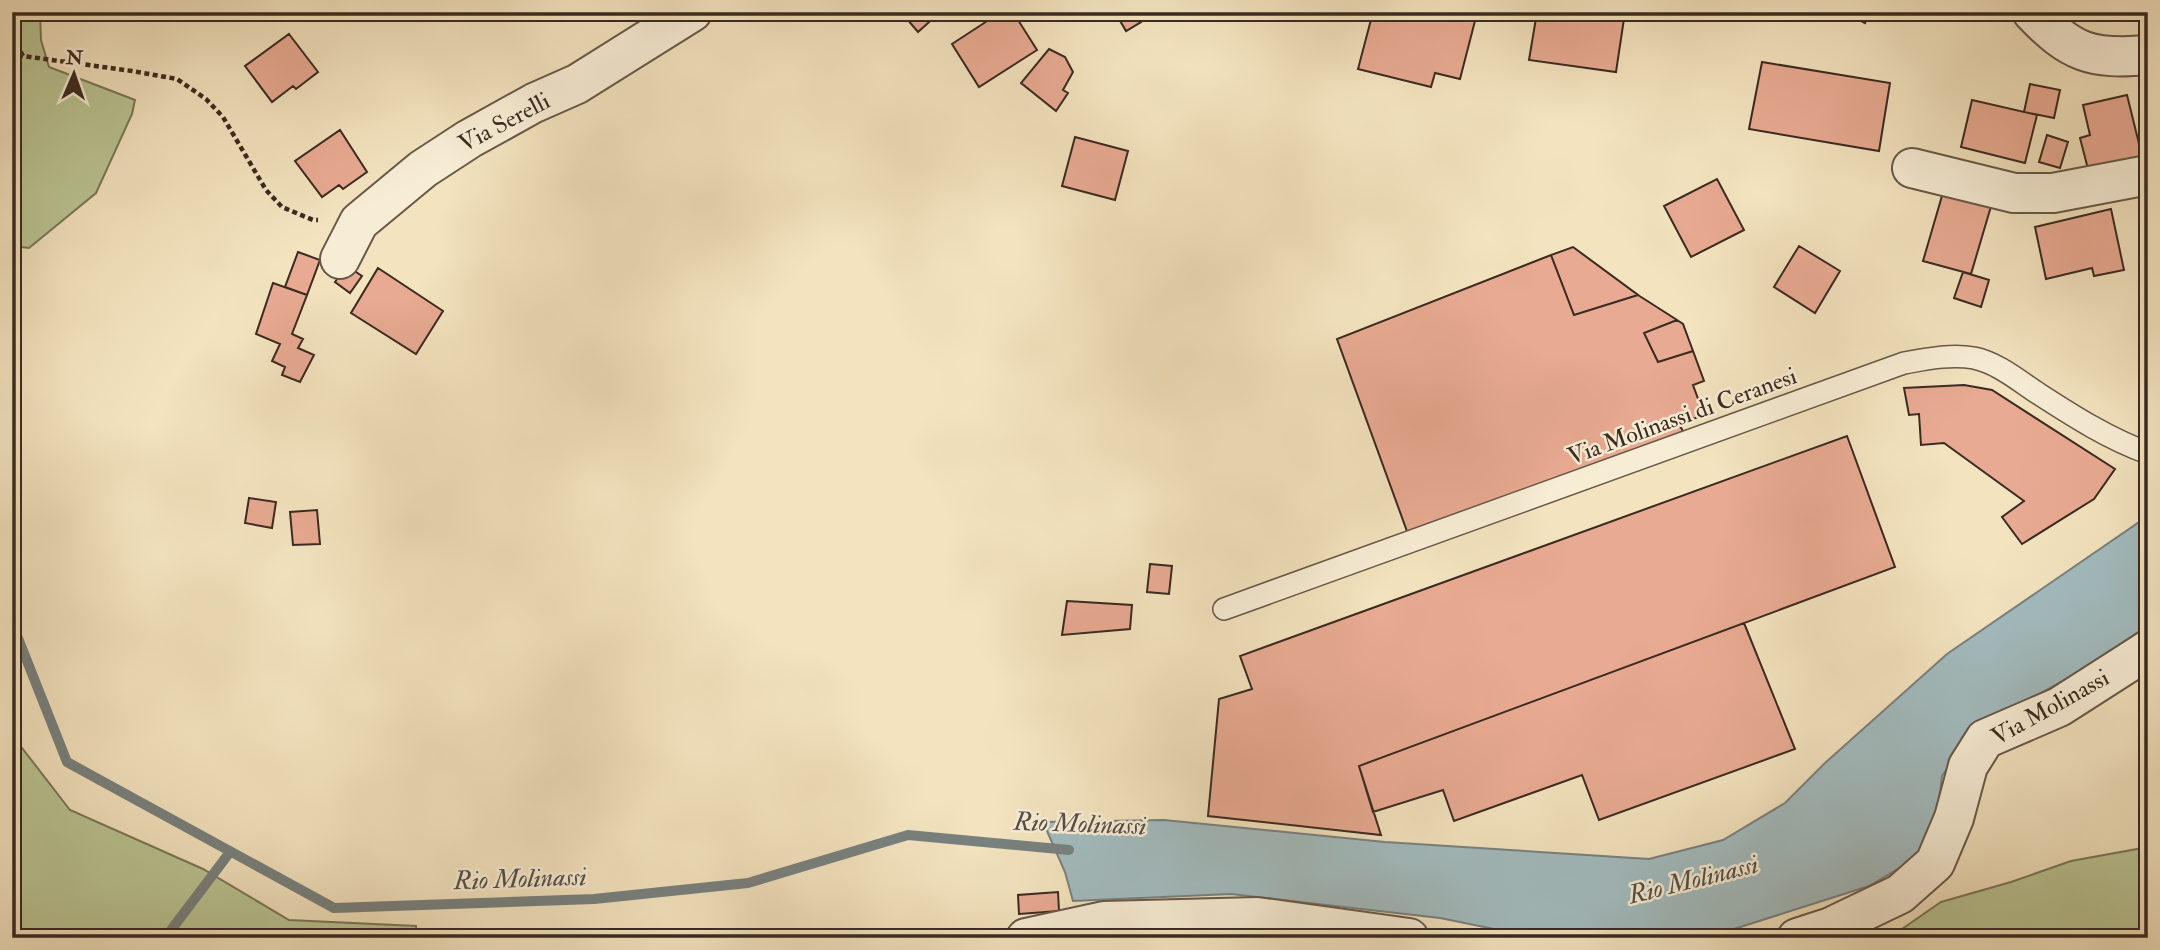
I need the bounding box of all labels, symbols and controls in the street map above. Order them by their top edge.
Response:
north arrow [38,38,108,108]
text: N [65,46,84,70]
street label: Via Serelli [453,85,555,159]
street label: Via Molinassi di Ceranesi [1563,361,1801,472]
street label: Via Molinassi [1986,662,2115,753]
water label: Rio Molinassi [1012,806,1147,842]
water label: Rio Molinassi [1624,848,1762,912]
water label: Rio Molinassi [452,861,587,897]

